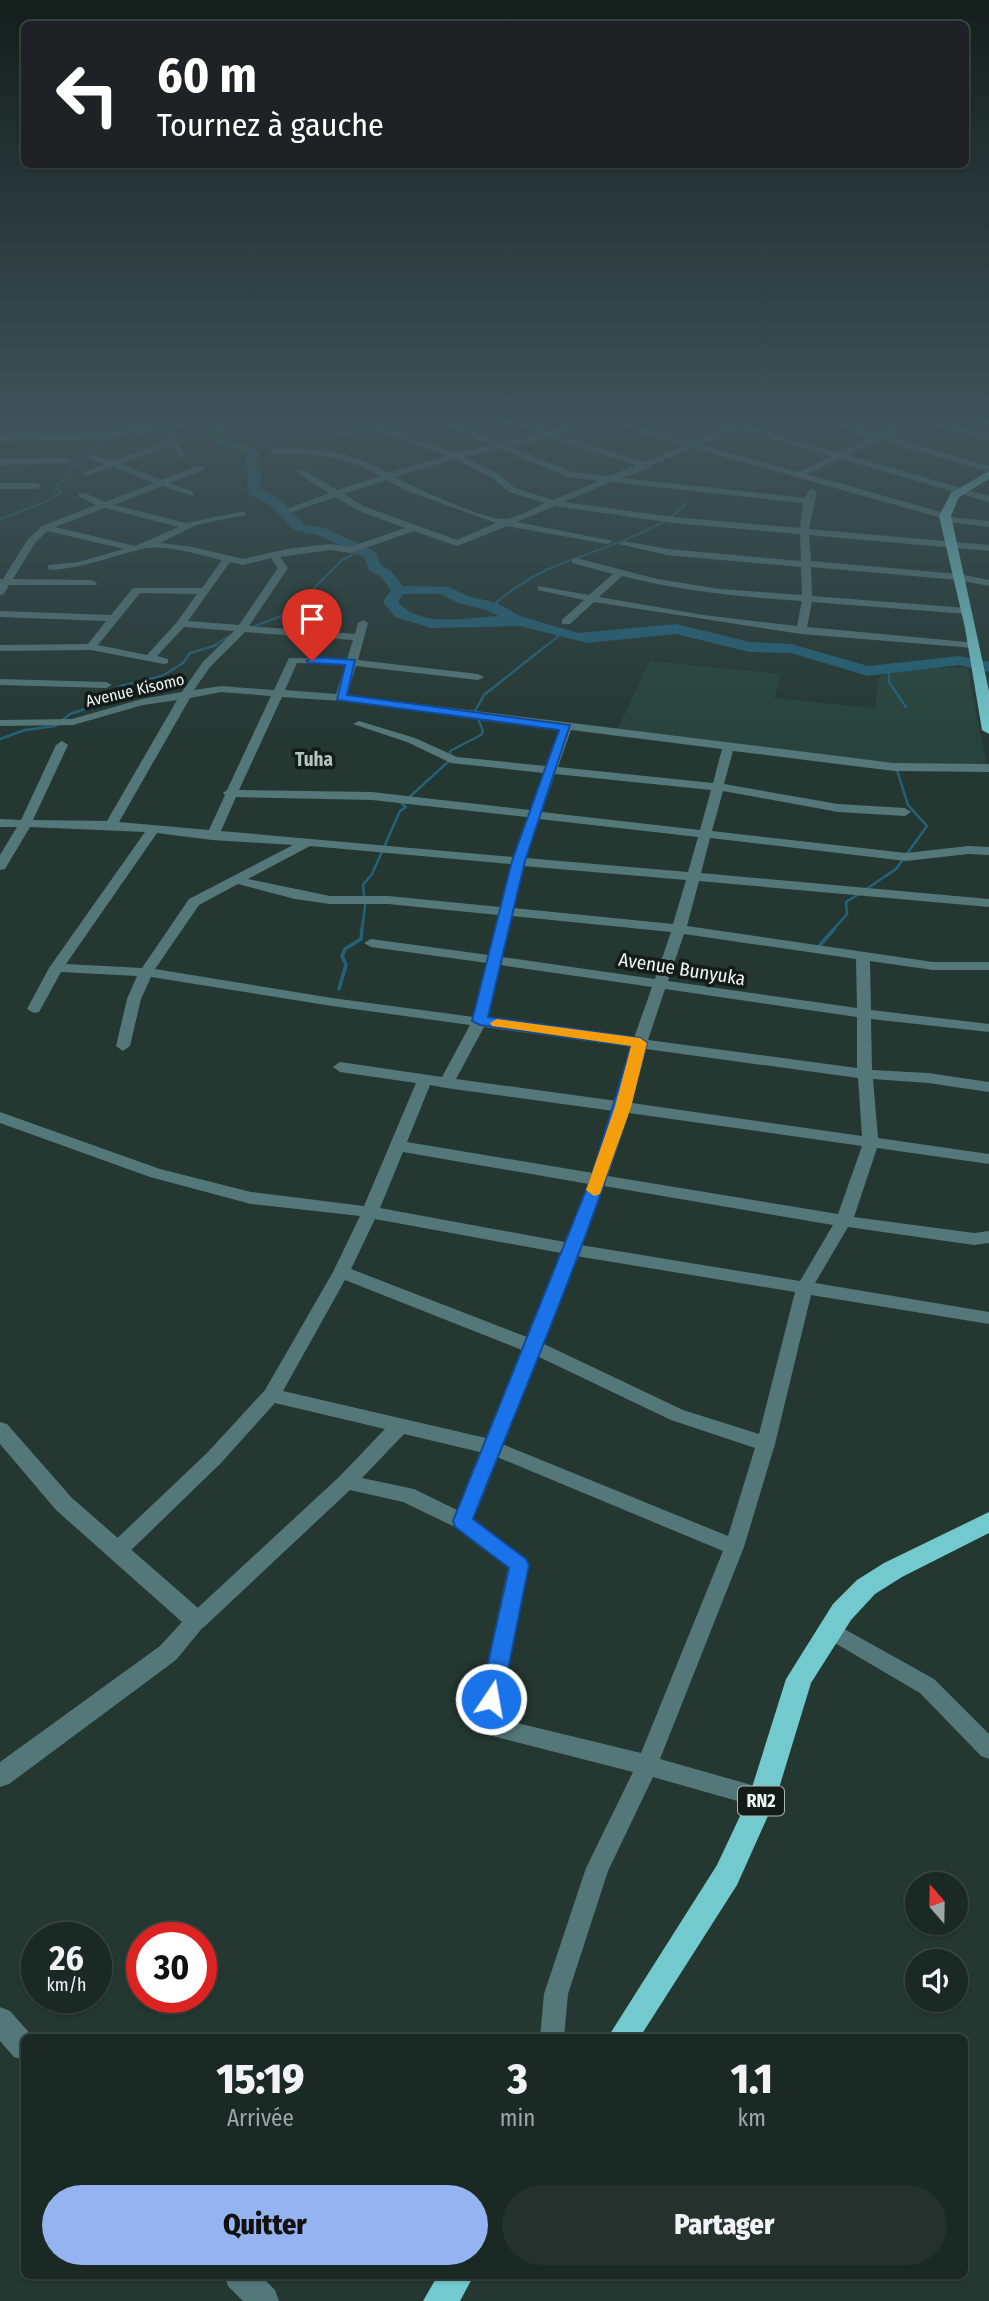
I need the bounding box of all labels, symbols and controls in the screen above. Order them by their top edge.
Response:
text: 60 m [157,46,257,105]
icon: left [42,49,133,140]
text: Tournez à gauche [157,106,384,144]
pin [282,589,342,661]
icon: arrive [293,600,331,638]
street label: Avenue Kisomo [84,669,186,711]
district label: Tuha [295,748,333,771]
street label: Avenue Bunyuka [617,948,747,990]
position arrow [454,1662,528,1736]
road number: RN2 [738,1786,784,1815]
north arrow [905,1872,968,1936]
map controls [905,1872,968,2012]
speed limit sign: 30 [126,1922,217,2013]
text: 26 [49,1937,84,1979]
button: sound [905,1949,968,2012]
text: km/h [46,1974,87,1996]
text: 15:19 [216,2054,304,2104]
text: 3 [507,2054,528,2104]
text: 1.1 [731,2054,773,2104]
text: Arrivée [227,2104,294,2132]
text: min [500,2104,535,2132]
text: km [737,2104,766,2132]
button: Quitter [42,2185,488,2265]
button: Partager [502,2185,947,2265]

